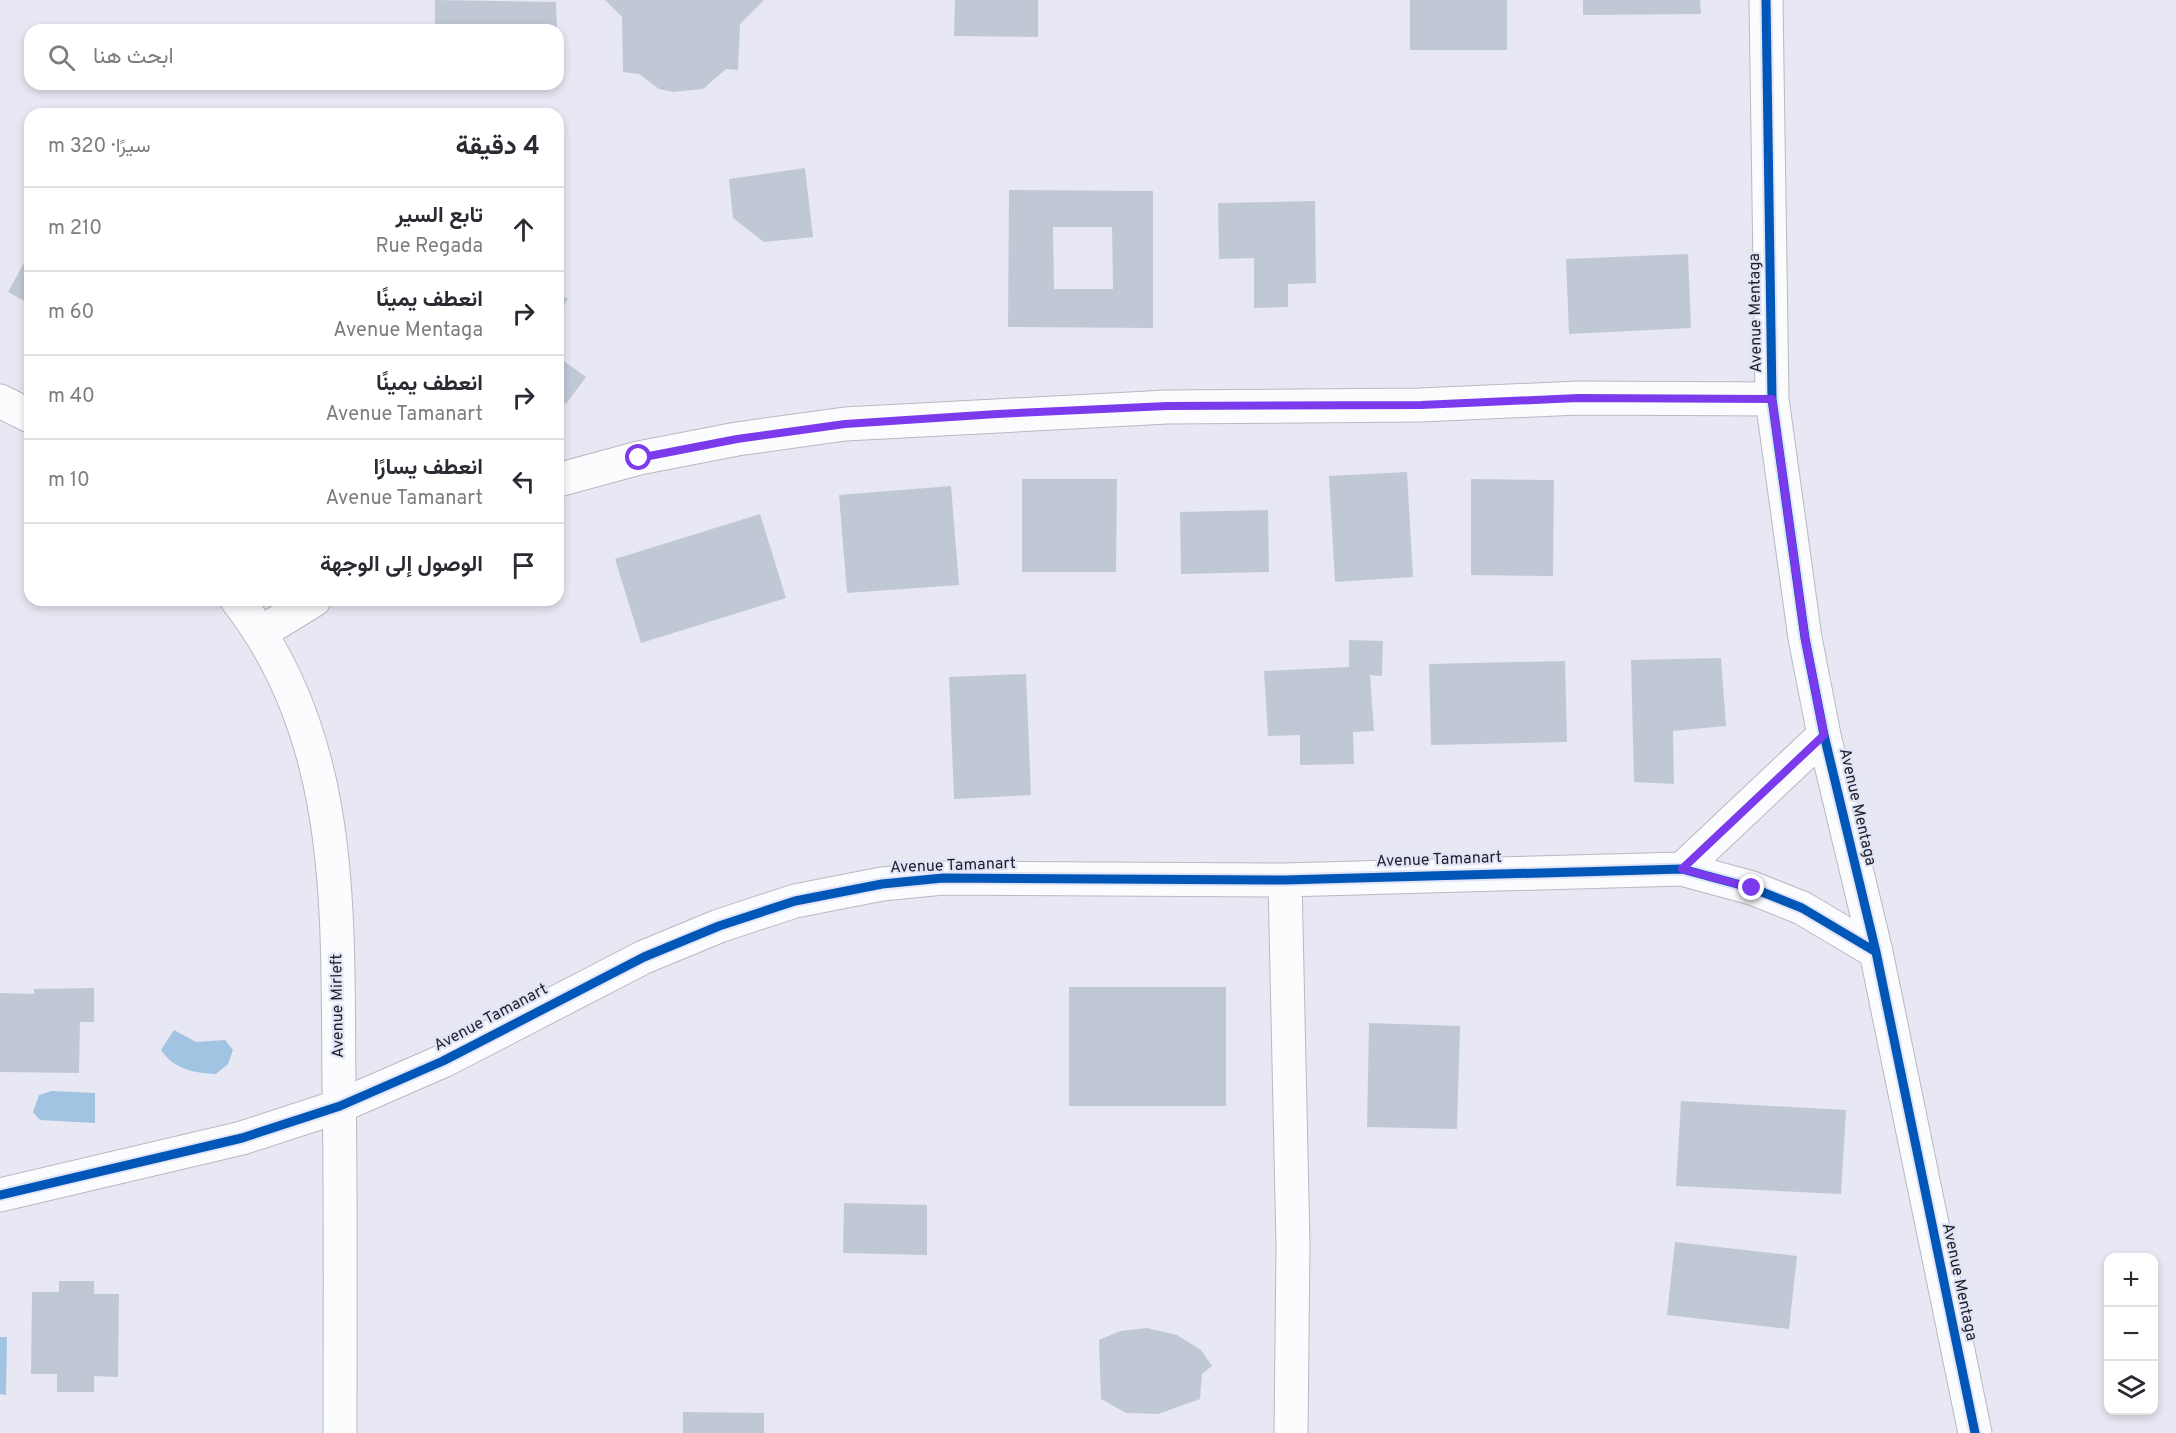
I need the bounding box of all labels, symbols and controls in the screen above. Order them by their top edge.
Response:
search box [24,24,564,90]
icon: search [45,41,78,74]
text: ابحث هنا [93,44,174,71]
text: 4 دقيقة [455,131,540,164]
text: سيرًا · 320 m [48,134,151,160]
text: تابع السير [395,203,483,230]
icon: ahead [507,213,540,246]
text: 210 m [48,216,102,242]
text: Rue Regada [375,234,483,260]
street label: Avenue Mentaga [1745,253,1767,373]
text: انعطف يمينًا [376,287,483,314]
icon: right [507,297,540,330]
text: 60 m [48,300,94,326]
text: Avenue Mentaga [333,318,483,344]
text: انعطف يمينًا [376,371,483,398]
icon: right [507,381,540,414]
text: 40 m [48,384,95,410]
text: Avenue Tamanart [326,402,483,428]
route start [625,444,651,470]
text: انعطف يسارًا [373,455,483,482]
icon: left [507,465,540,498]
text: 10 m [48,468,90,494]
text: Avenue Tamanart [326,486,483,512]
icon: arrive [507,549,540,582]
text: الوصول إلى الوجهة [320,552,483,579]
street label: Avenue Mentaga [1834,746,1880,868]
street label: Avenue Tamanart [1376,848,1502,872]
street label: Avenue Tamanart [890,854,1016,878]
route end [1738,874,1764,900]
street label: Avenue Mirleft [327,954,349,1058]
street label: Avenue Tamanart [431,980,551,1056]
street label: Avenue Mentaga [1937,1221,1981,1343]
map controls [2104,1253,2158,1415]
button: + [2104,1253,2158,1307]
button: − [2104,1307,2158,1361]
button: layers [2104,1361,2158,1415]

